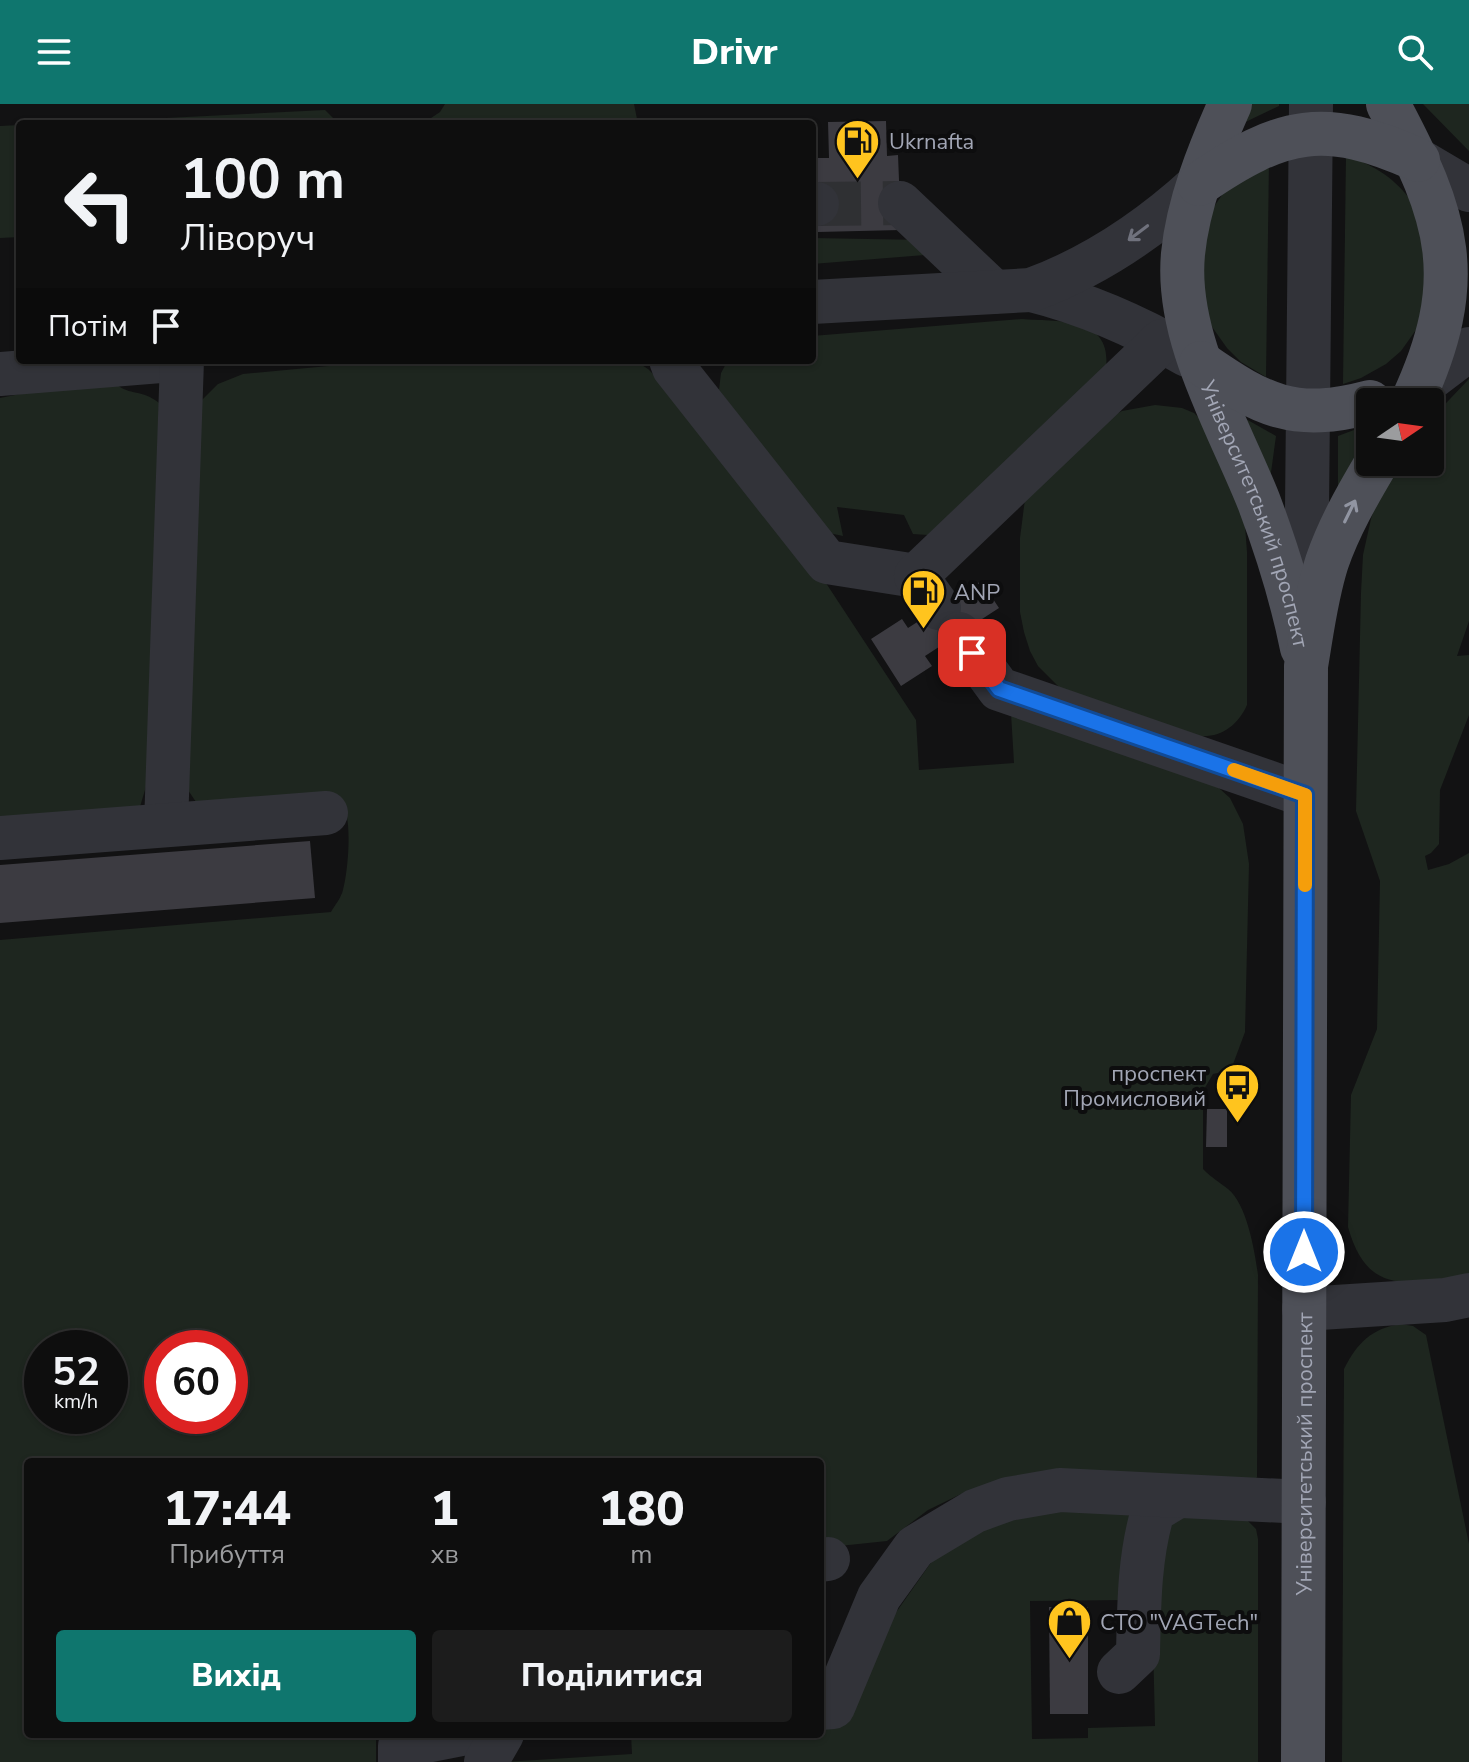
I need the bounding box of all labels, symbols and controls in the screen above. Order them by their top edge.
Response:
text: Drivr [691,28,778,77]
icon: menu [32,30,76,74]
icon: search [1393,30,1437,74]
fuel station icon: Ukrnafta [834,117,882,180]
place label: Ukrnafta [889,127,974,157]
text: 100 m [180,141,345,218]
icon: left [48,152,152,256]
text: Ліворуч [180,214,315,263]
one-way arrow [1128,224,1149,241]
icon: arrive [144,304,188,348]
text: Потім [48,306,128,347]
street label: Університетський проспект [1192,375,1316,651]
north arrow [1356,388,1444,476]
map controls [1356,388,1444,476]
one-way arrow [1343,499,1359,523]
fuel station icon: ANP [899,568,947,631]
place label: ANP [954,578,1000,608]
pin [938,619,1006,687]
icon: arrive [950,631,994,675]
place label: проспект Промисловий [1063,1059,1206,1114]
bus stop icon: проспект Промисловий [1213,1062,1261,1125]
position arrow [1262,1210,1346,1294]
street label: Університетський проспект [1289,1312,1320,1597]
speed limit sign: 60 [144,1330,248,1434]
text: 52 [52,1345,100,1399]
text: km/h [54,1388,98,1415]
text: 17:44 [163,1476,291,1542]
text: 1 [430,1476,459,1542]
text: 180 [598,1476,685,1542]
text: Прибуття [169,1537,285,1572]
text: хв [431,1537,459,1572]
text: m [630,1537,653,1572]
shop icon: СТО "VAGTech" [1045,1598,1093,1661]
place label: СТО "VAGTech" [1100,1608,1258,1638]
button: Вихід [56,1630,416,1722]
button: Поділитися [432,1630,792,1722]

